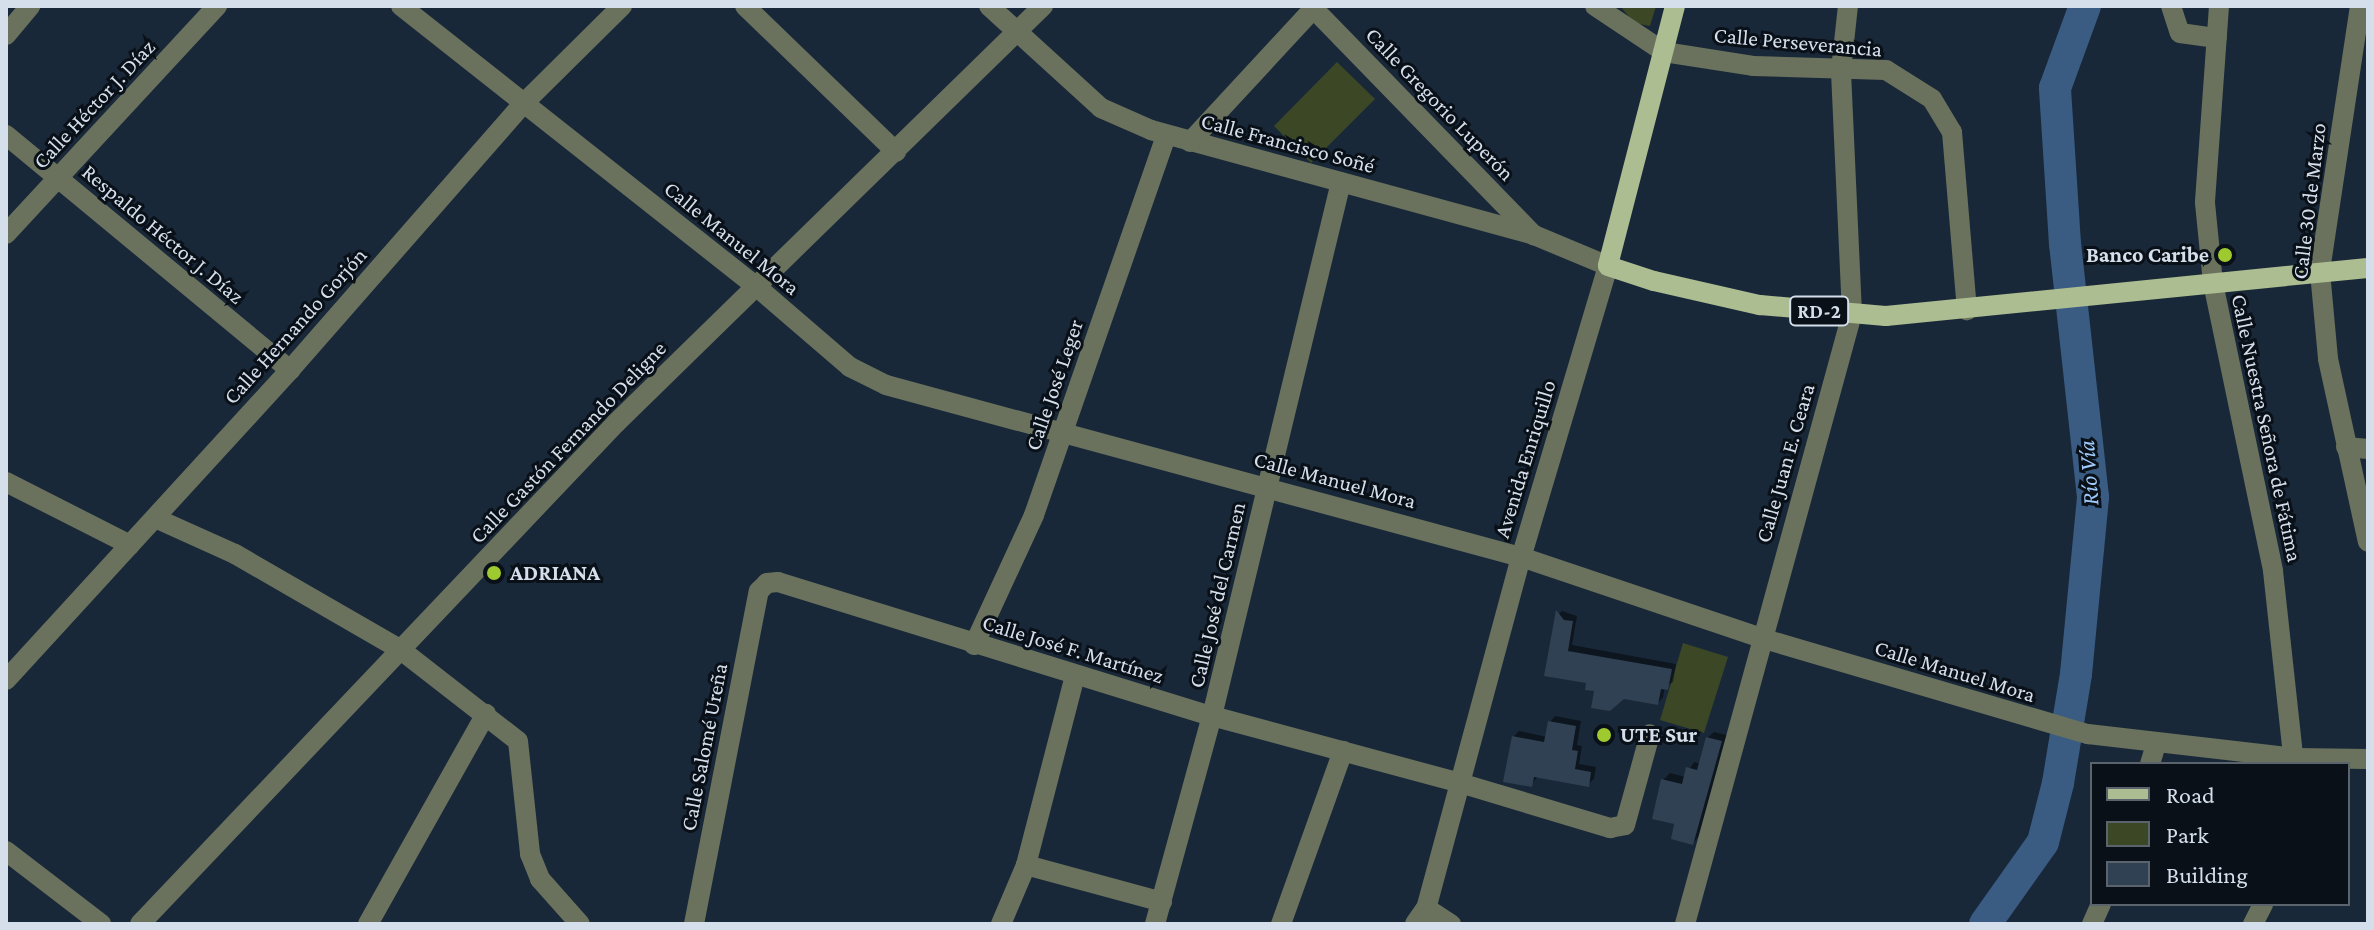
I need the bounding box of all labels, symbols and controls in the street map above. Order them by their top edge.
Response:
street label: Calle Perseverancia [1713,21,1883,63]
street label: Calle Gregorio Luperón [1360,22,1520,186]
street label: Calle Héctor J. Díaz [27,34,161,174]
street label: Calle Francisco Soñé [1198,107,1378,179]
street label: Calle 30 de Marzo [2286,121,2332,281]
street label: Respaldo Héctor J. Díaz [77,159,249,309]
street label: Calle Manuel Mora [659,175,805,301]
street label: Calle Hernando Gorjón [218,242,372,410]
place label: Banco Caribe [2086,242,2209,268]
marker: Banco Caribe [2216,246,2234,264]
street label: Calle Nuestra Señora de Fátima [2226,292,2308,564]
road number: RD-2 [1789,295,1849,327]
street label: Calle José Leger [1019,316,1089,454]
street label: Calle Gastón Fernando Deligne [464,335,672,549]
street label: Avenida Enriquillo [1488,377,1562,541]
street label: Calle Juan E. Ceara [1750,380,1820,546]
water label: Río Vía [2071,439,2105,507]
street label: Calle Manuel Mora [1251,446,1419,514]
street label: Calle José del Carmen [1183,500,1251,690]
place label: ADRIANA [510,560,600,586]
marker: ADRIANA [485,564,503,582]
street label: Calle José F. Martínez [979,609,1167,689]
street label: Calle Manuel Mora [1871,634,2039,708]
street label: Calle Salomé Ureña [675,661,733,833]
place label: UTE Sur [1620,722,1697,748]
marker: UTE Sur [1595,726,1613,744]
legend [2090,762,2350,906]
text: Road [2166,781,2215,808]
text: Park [2166,821,2209,848]
text: Building [2166,861,2248,888]

